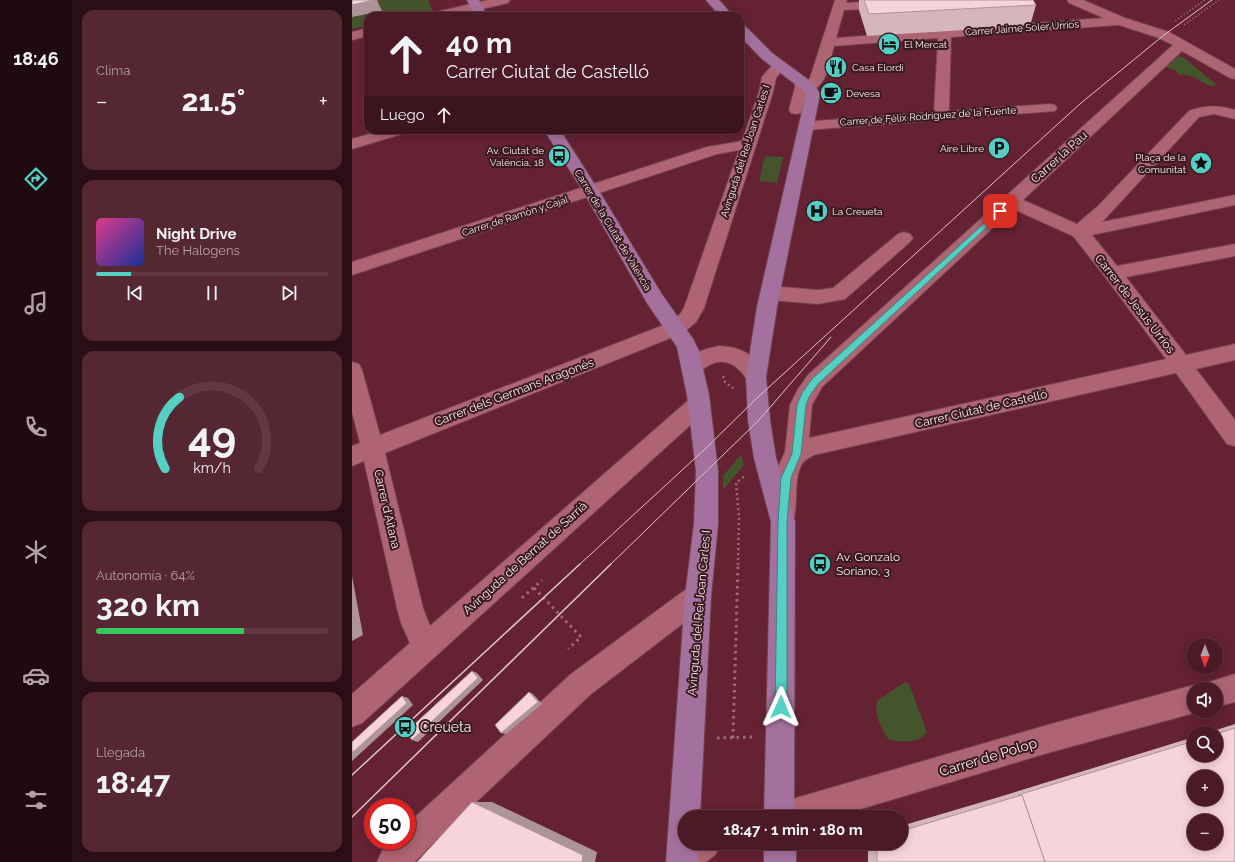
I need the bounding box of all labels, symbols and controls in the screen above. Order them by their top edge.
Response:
street label: Carrer Jaime Soler Urrios [965,19,1080,37]
text: 40 m [446,27,512,60]
icon: ahead [380,28,432,80]
hotel icon: El Mercat [876,31,902,57]
place label: El Mercat [904,39,948,50]
text: 18:46 [13,48,59,69]
restaurant icon: Casa Elordi [823,54,849,80]
text: Carrer Ciutat de Castelló [446,61,649,82]
place label: Casa Elordi [852,62,904,73]
text: Clima [96,63,130,78]
cafe icon: Devesa [818,80,844,106]
text: 21.5° [182,83,245,118]
street label: Avinguda del Rei Joan Carles I [718,83,772,219]
text: − [96,88,108,114]
text: + [319,88,328,114]
place label: Devesa [846,88,880,99]
icon: ahead [433,104,455,126]
street label: Carrer de Félix Rodríguez de la Fuente [839,104,1017,128]
text: Luego [380,106,425,124]
street label: Carrer la Pau [1028,128,1090,186]
parking icon: Aire Libre [986,135,1012,161]
bus stop icon: Av. Ciutat de València, 18 [546,143,572,169]
place label: Aire Libre [940,143,984,154]
place label: Av. Ciutat de València, 18 [487,145,544,168]
place icon: Plaça de la Comunitat [1188,150,1214,176]
place label: Plaça de la Comunitat [1135,152,1187,175]
icon: directions [22,165,50,193]
street label: Carrer de la Ciutat de València [572,167,654,293]
street label: Carrer de Ramón y Cajal [460,194,570,238]
pin [983,194,1017,228]
hospital icon: La Creueta [804,198,830,224]
icon: arrive [989,200,1011,222]
place label: La Creueta [832,206,882,217]
text: Night Drive [156,225,236,243]
text: The Halogens [156,243,240,258]
street label: Carrer de Jesús Urrios [1092,252,1178,356]
icon: previous [124,282,146,304]
icon: pause [201,282,223,304]
icon: next [278,282,300,304]
icon: music [22,289,50,317]
street label: Carrer dels Germans Aragonés [432,355,596,429]
street label: Carrer Ciutat de Castelló [913,387,1049,431]
icon: phone [22,413,50,441]
text: 49 [188,413,236,462]
text: km/h [193,460,231,476]
street label: Carrer d'Aitana [371,468,403,550]
street label: Avinguda de Bernat de Sarrià [460,499,590,617]
street label: Avinguda del Rei Joan Carles I [685,530,713,696]
icon: climate [22,538,50,566]
place label: Av. Gonzalo Soriano, 3 [836,550,900,578]
bus stop icon: Av. Gonzalo Soriano, 3 [807,551,833,577]
text: Autonomía · 64% [96,568,195,583]
text: 320 km [96,588,200,623]
north arrow [1187,638,1223,674]
map controls [1187,638,1223,850]
icon: car [22,662,50,690]
button: sound [1187,682,1223,718]
position arrow [760,686,802,728]
bus stop icon: Creueta [392,714,418,740]
place label: Creueta [420,719,471,735]
button: search [1187,726,1223,762]
street label: Carrer de Polop [937,734,1039,779]
text: Llegada [96,745,145,760]
text: 18:47 [96,765,170,800]
button: + [1187,770,1223,806]
icon: filters [22,786,50,814]
speed limit sign: 50 [364,798,416,850]
button: − [1187,814,1223,850]
text: 18:47 · 1 min · 180 m [723,821,863,839]

